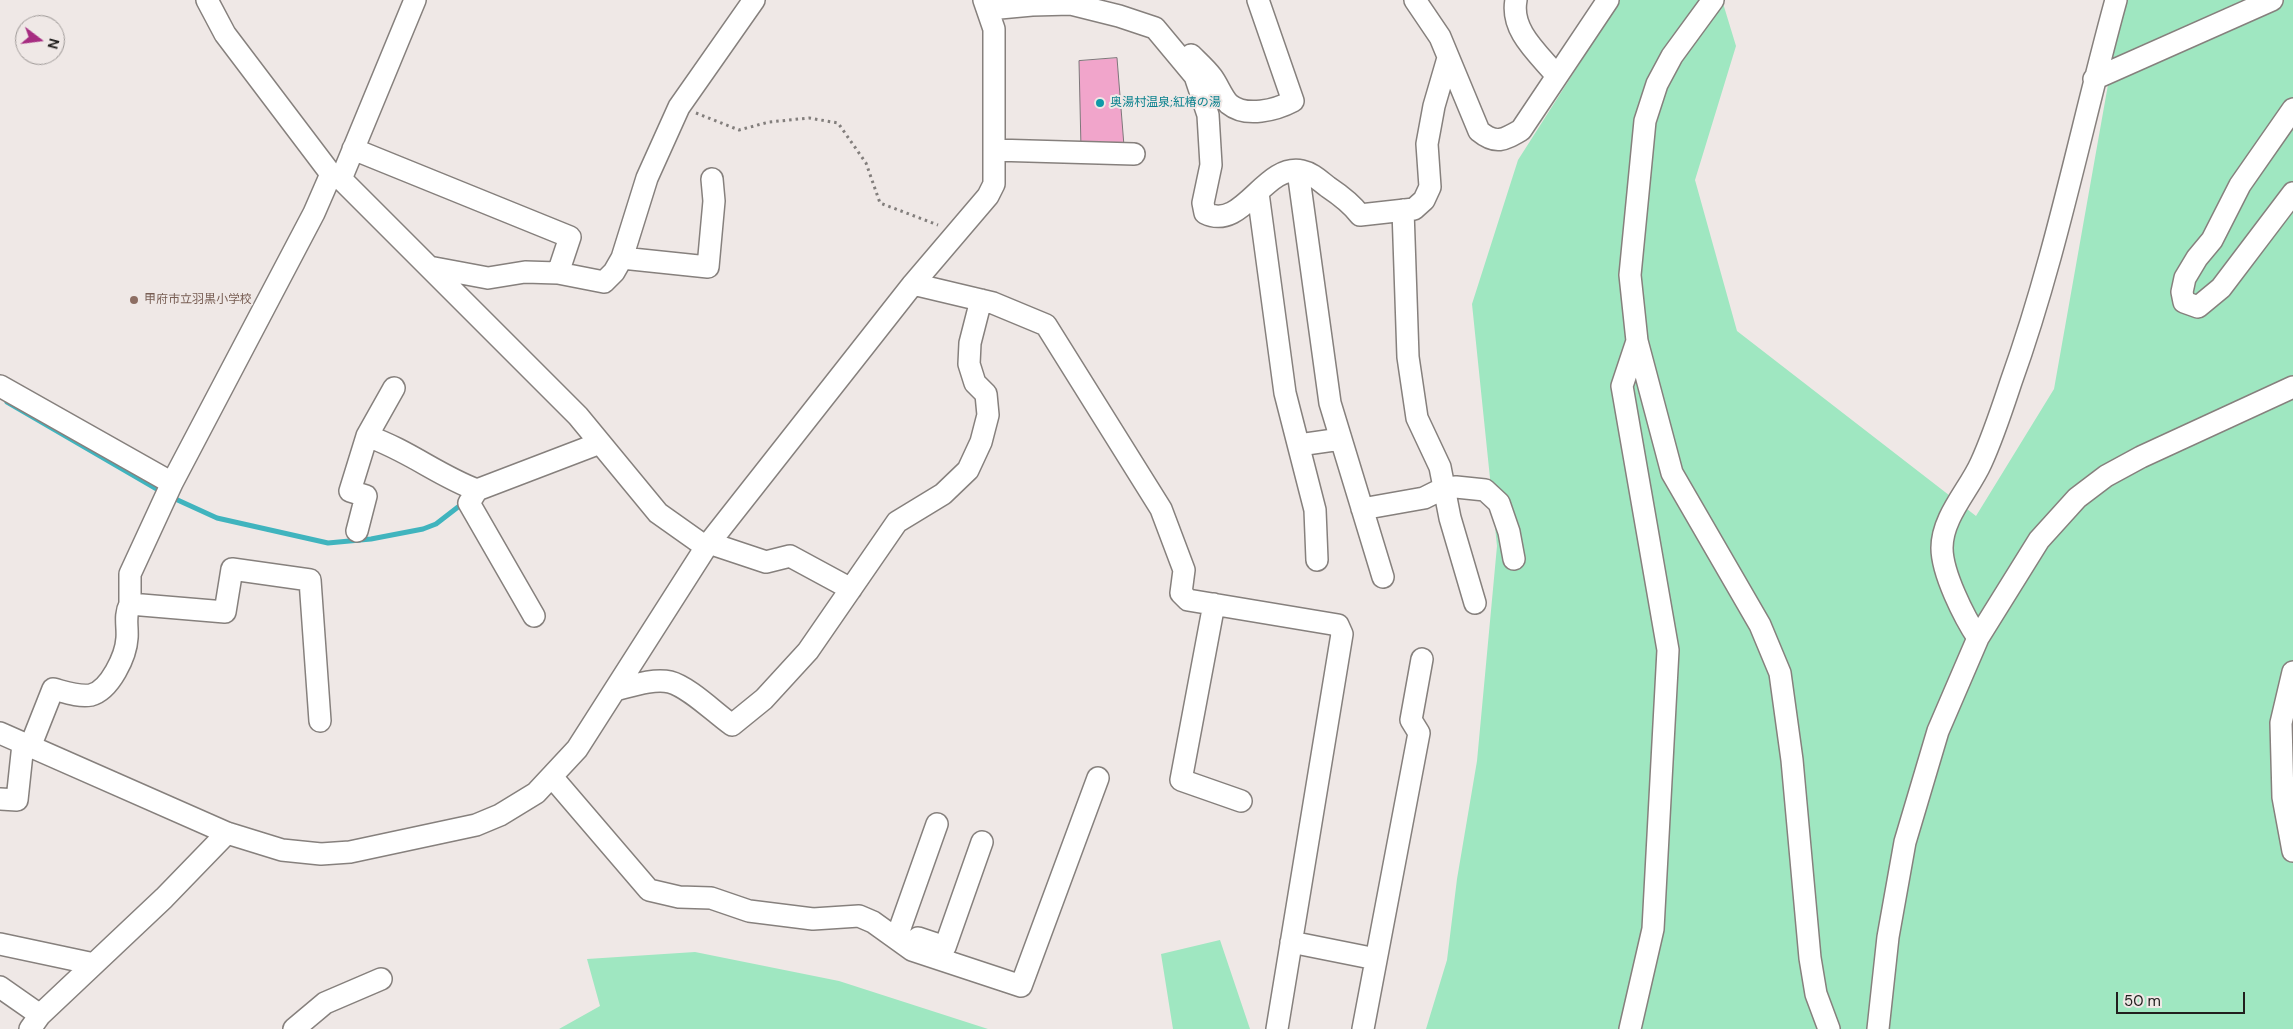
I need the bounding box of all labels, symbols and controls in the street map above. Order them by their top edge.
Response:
north arrow [15,15,65,65]
text: N [44,36,64,51]
place label: 奥湯村温泉;紅椿の湯 [1110,96,1221,110]
marker: 奥湯村温泉;紅椿の湯 [1094,97,1106,109]
place label: 甲府市立羽黒小学校 [144,293,252,307]
marker: 甲府市立羽黒小学校 [128,294,140,306]
scale bar [2118,982,2247,1014]
text: 50 m [2124,991,2161,1011]

